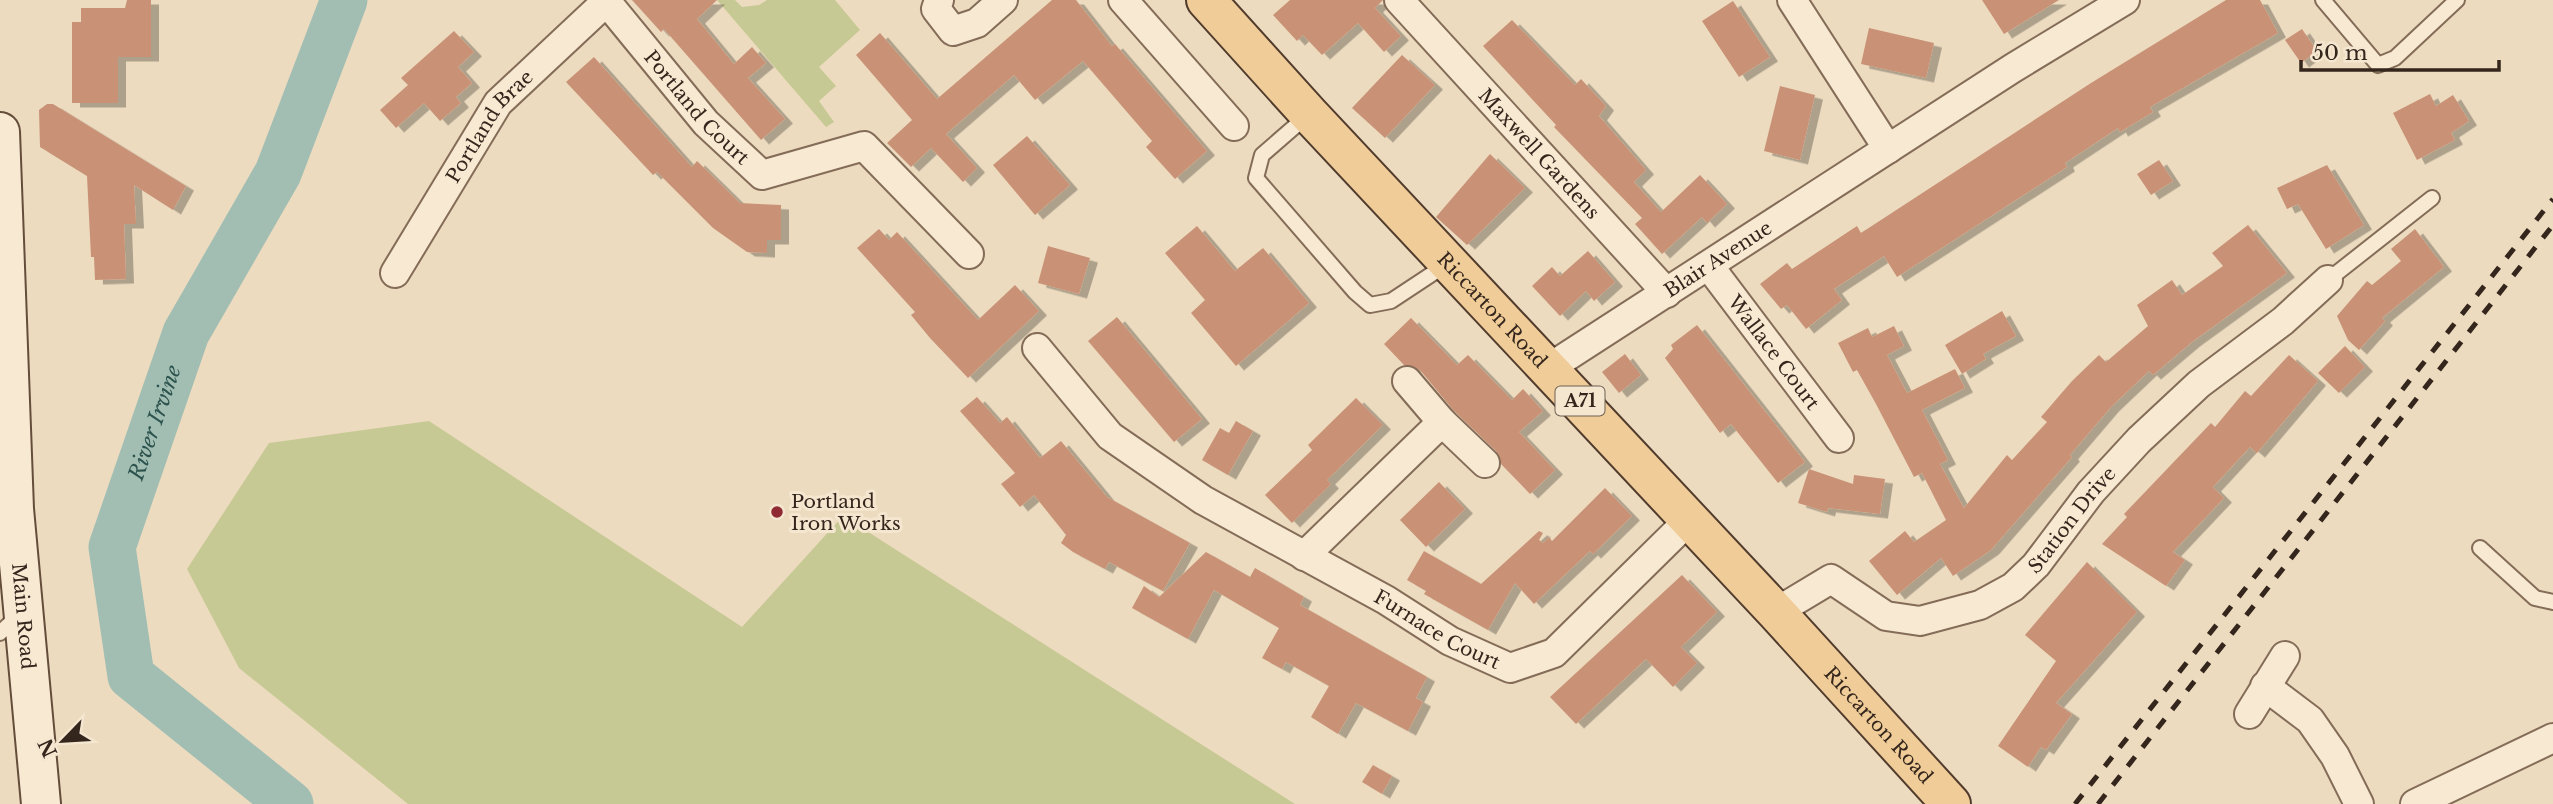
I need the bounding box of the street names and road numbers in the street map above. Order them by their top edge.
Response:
street label: Portland Court [639,46,755,170]
street label: Portland Brae [441,65,538,187]
street label: Maxwell Gardens [1474,84,1604,224]
street label: Blair Avenue [1660,216,1776,302]
street label: Riccarton Road [1432,247,1552,373]
street label: Wallace Court [1723,290,1825,415]
road number: A71 [1556,386,1604,416]
street label: Station Drive [2024,462,2121,578]
street label: Main Road [7,562,40,671]
street label: Furnace Court [1370,585,1504,674]
street label: Riccarton Road [1819,662,1938,789]

